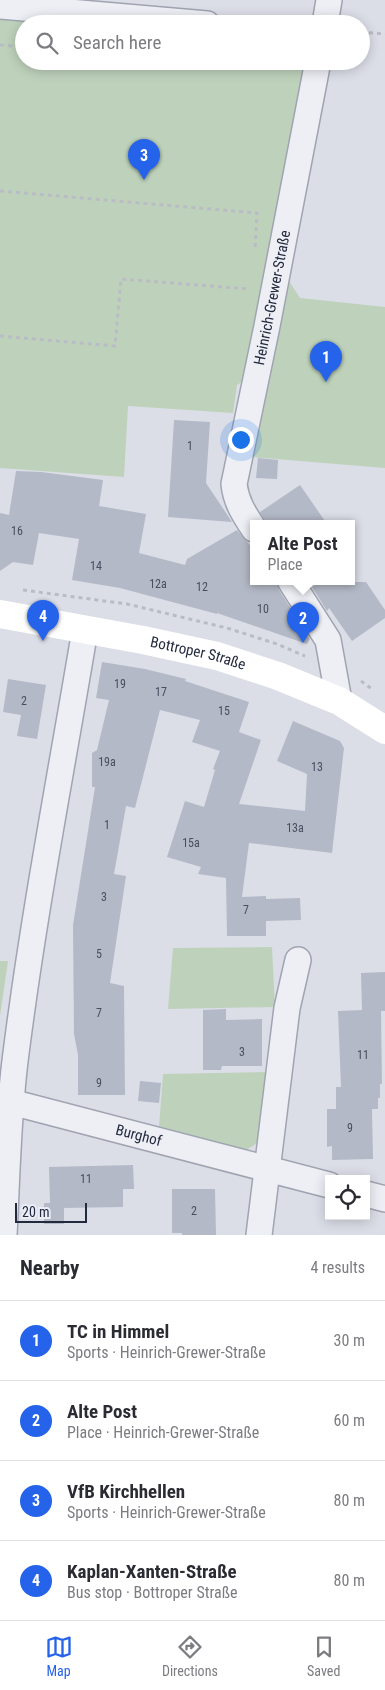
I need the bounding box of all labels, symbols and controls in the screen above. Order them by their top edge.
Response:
search box [15,15,370,70]
icon: search [33,29,61,57]
text: Search here [73,31,161,54]
pin: 3 [128,139,160,180]
street label: Heinrich-Grewer-Straße [250,229,294,367]
pin: 1 [310,341,342,382]
your location [228,427,254,453]
house number: 1 [187,439,193,453]
popup [250,520,355,585]
house number: 16 [11,524,23,538]
text: Alte Post [267,532,338,555]
text: Place [267,555,303,574]
house number: 14 [90,559,102,573]
house number: 12a [149,577,167,591]
house number: 12 [196,580,208,594]
pin: 4 [27,600,59,641]
house number: 10 [257,602,269,616]
pin: 2 [287,602,319,643]
street label: Bottroper Straße [149,633,248,674]
house number: 19 [114,677,126,691]
house number: 17 [155,685,167,699]
house number: 2 [21,694,27,708]
house number: 15 [218,704,230,718]
house number: 19a [98,755,116,769]
house number: 13 [311,760,323,774]
house number: 1 [104,818,110,832]
house number: 13a [286,821,304,835]
house number: 15a [182,836,200,850]
house number: 3 [101,890,107,904]
house number: 7 [243,903,249,917]
house number: 5 [96,947,102,961]
house number: 7 [96,1006,102,1020]
house number: 3 [239,1045,245,1059]
house number: 11 [357,1048,369,1062]
house number: 9 [96,1076,102,1090]
street label: Burghof [114,1121,164,1150]
house number: 9 [347,1121,353,1135]
house number: 11 [80,1172,92,1186]
map controls [325,1175,370,1220]
button: locate [325,1175,370,1220]
scale bar [15,1200,88,1223]
text: 20 m [22,1204,50,1220]
house number: 2 [191,1204,197,1218]
text: Nearby [20,1256,79,1280]
text: 4 results [310,1258,365,1277]
text: TC in Himmel [67,1320,169,1343]
text: 1 [32,1331,40,1350]
text: 30 m [333,1331,365,1350]
text: Sports · Heinrich-Grewer-Straße [67,1343,266,1362]
text: Alte Post [67,1400,137,1423]
text: 2 [32,1411,40,1430]
text: 60 m [333,1411,365,1430]
text: Place · Heinrich-Grewer-Straße [67,1423,259,1442]
text: VfB Kirchhellen [67,1480,185,1503]
text: 3 [32,1491,40,1510]
text: 80 m [333,1491,365,1510]
text: Sports · Heinrich-Grewer-Straße [67,1503,266,1522]
text: Kaplan-Xanten-Straße [67,1560,237,1583]
text: 4 [32,1571,40,1590]
text: 80 m [333,1571,365,1590]
text: Bus stop · Bottroper Straße [67,1583,238,1602]
tab: Map [45,1633,73,1679]
tab: Directions [162,1633,218,1679]
tab: Saved [307,1633,340,1679]

